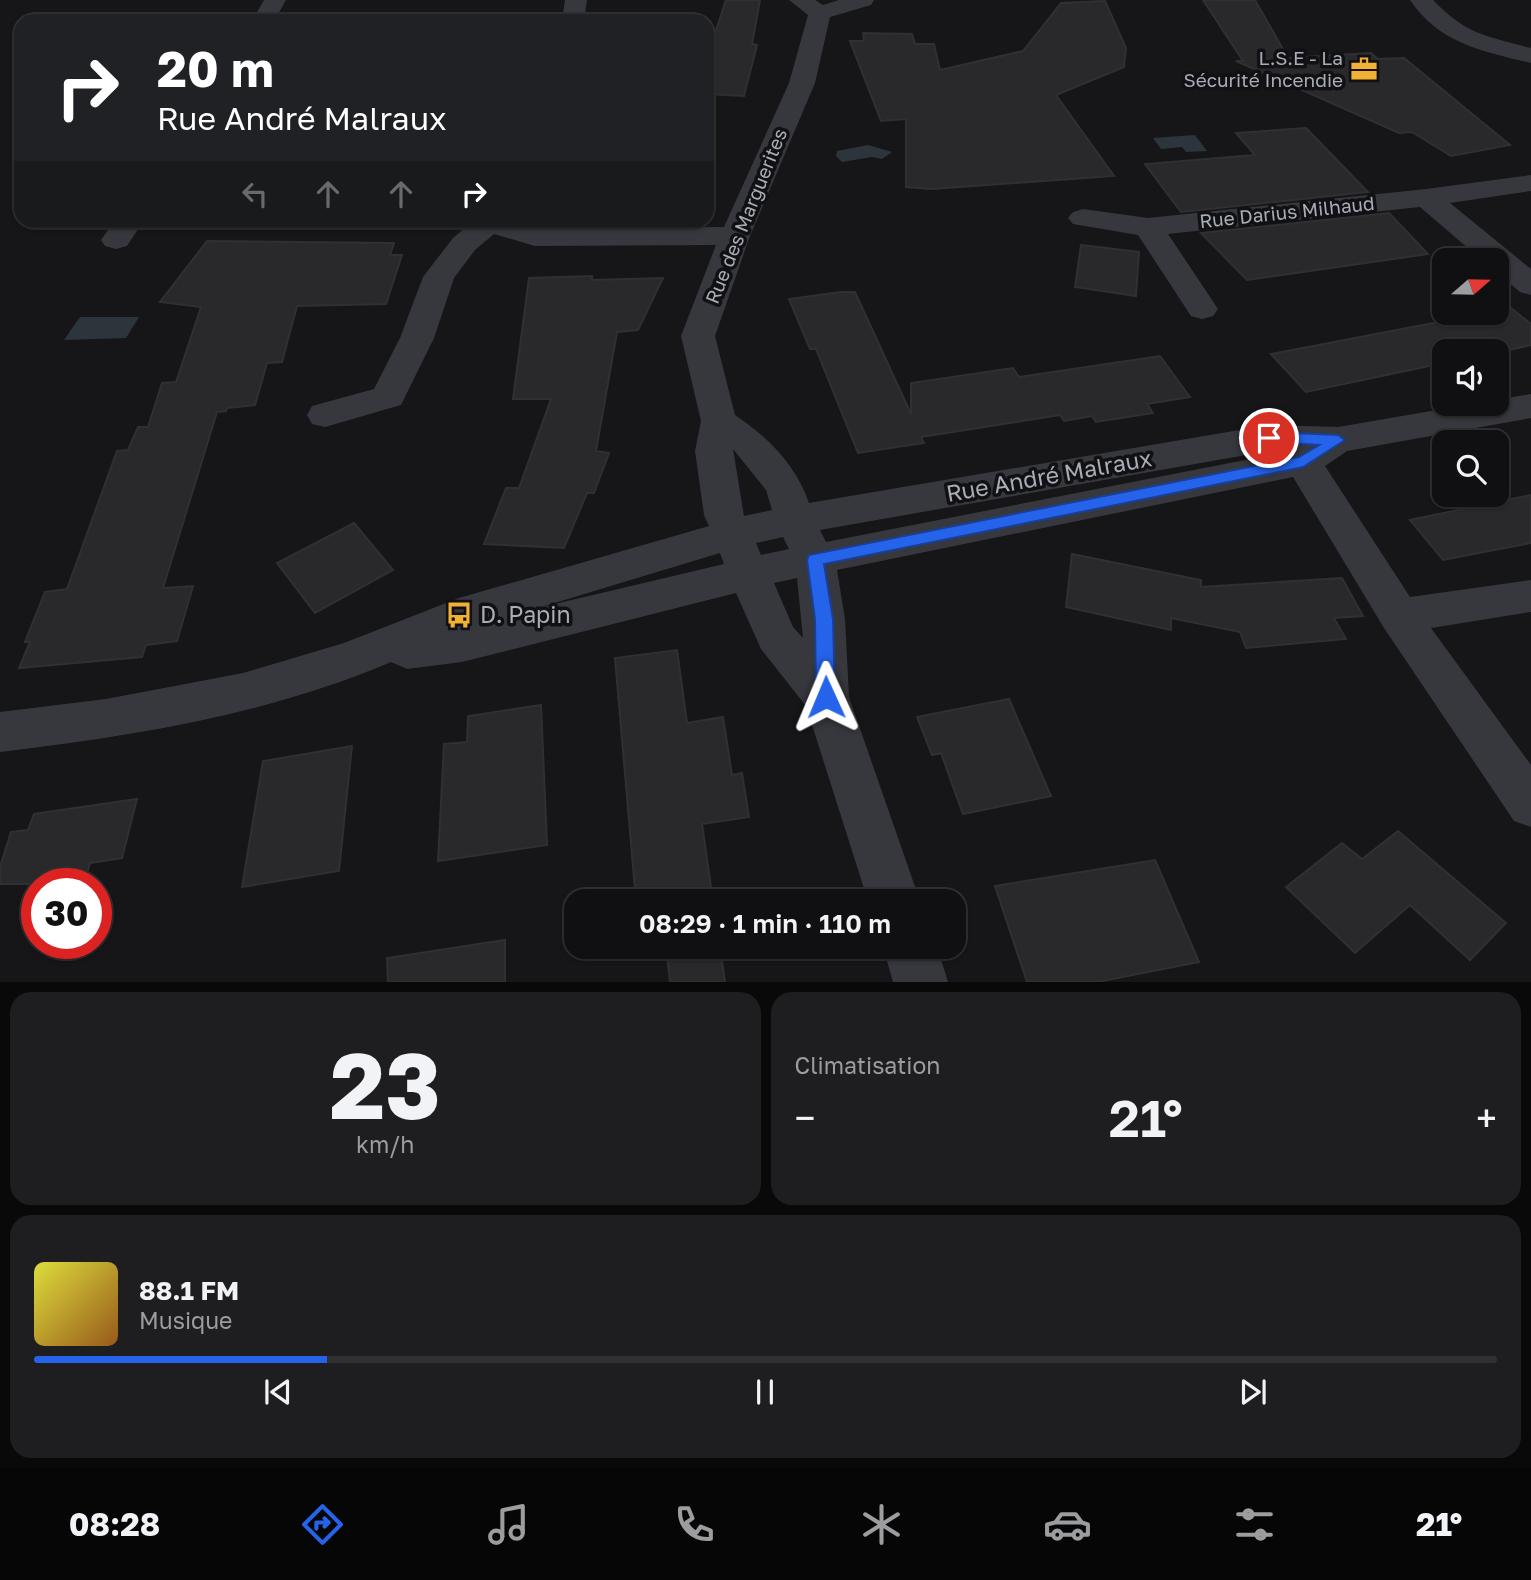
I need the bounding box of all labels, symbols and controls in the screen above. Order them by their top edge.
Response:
text: 20 m [157,39,274,98]
icon: right [42,42,133,133]
place label: L.S.E - La Sécurité Incendie [1184,46,1343,91]
office icon: L.S.E - La Sécurité Incendie [1349,54,1379,84]
text: Rue André Malraux [157,99,447,137]
street label: Rue des Marguerites [700,125,791,307]
icon: left [236,175,274,213]
icon: ahead [309,175,347,213]
icon: ahead [382,175,420,213]
icon: right [455,175,493,213]
street label: Rue Darius Milhaud [1198,191,1376,232]
north arrow [1432,248,1508,326]
map controls [1432,248,1509,507]
button: sound [1432,339,1509,416]
pin [1239,408,1299,468]
icon: arrive [1250,419,1288,457]
button: search [1432,430,1509,507]
street label: Rue André Malraux [944,443,1154,507]
bus stop icon: D. Papin [444,600,474,630]
place label: D. Papin [480,600,571,628]
position arrow [789,660,863,734]
speed limit sign: 30 [21,868,112,959]
text: 08:29 · 1 min · 110 m [639,908,891,939]
text: 23 [330,1030,441,1139]
text: Climatisation [795,1051,940,1079]
text: 21° [1109,1086,1183,1148]
text: − [795,1095,815,1140]
text: + [1476,1095,1497,1140]
text: km/h [356,1130,415,1158]
text: 88.1 FM [139,1275,239,1306]
text: Musique [139,1306,232,1334]
icon: previous [259,1373,297,1411]
icon: pause [746,1373,784,1411]
icon: next [1234,1373,1272,1411]
icon: directions [298,1500,347,1549]
icon: music [484,1500,533,1549]
icon: phone [670,1500,719,1549]
icon: climate [857,1500,906,1549]
icon: car [1043,1500,1092,1549]
icon: filters [1230,1500,1279,1549]
text: 08:28 [69,1505,160,1543]
text: 21° [1416,1505,1462,1543]

